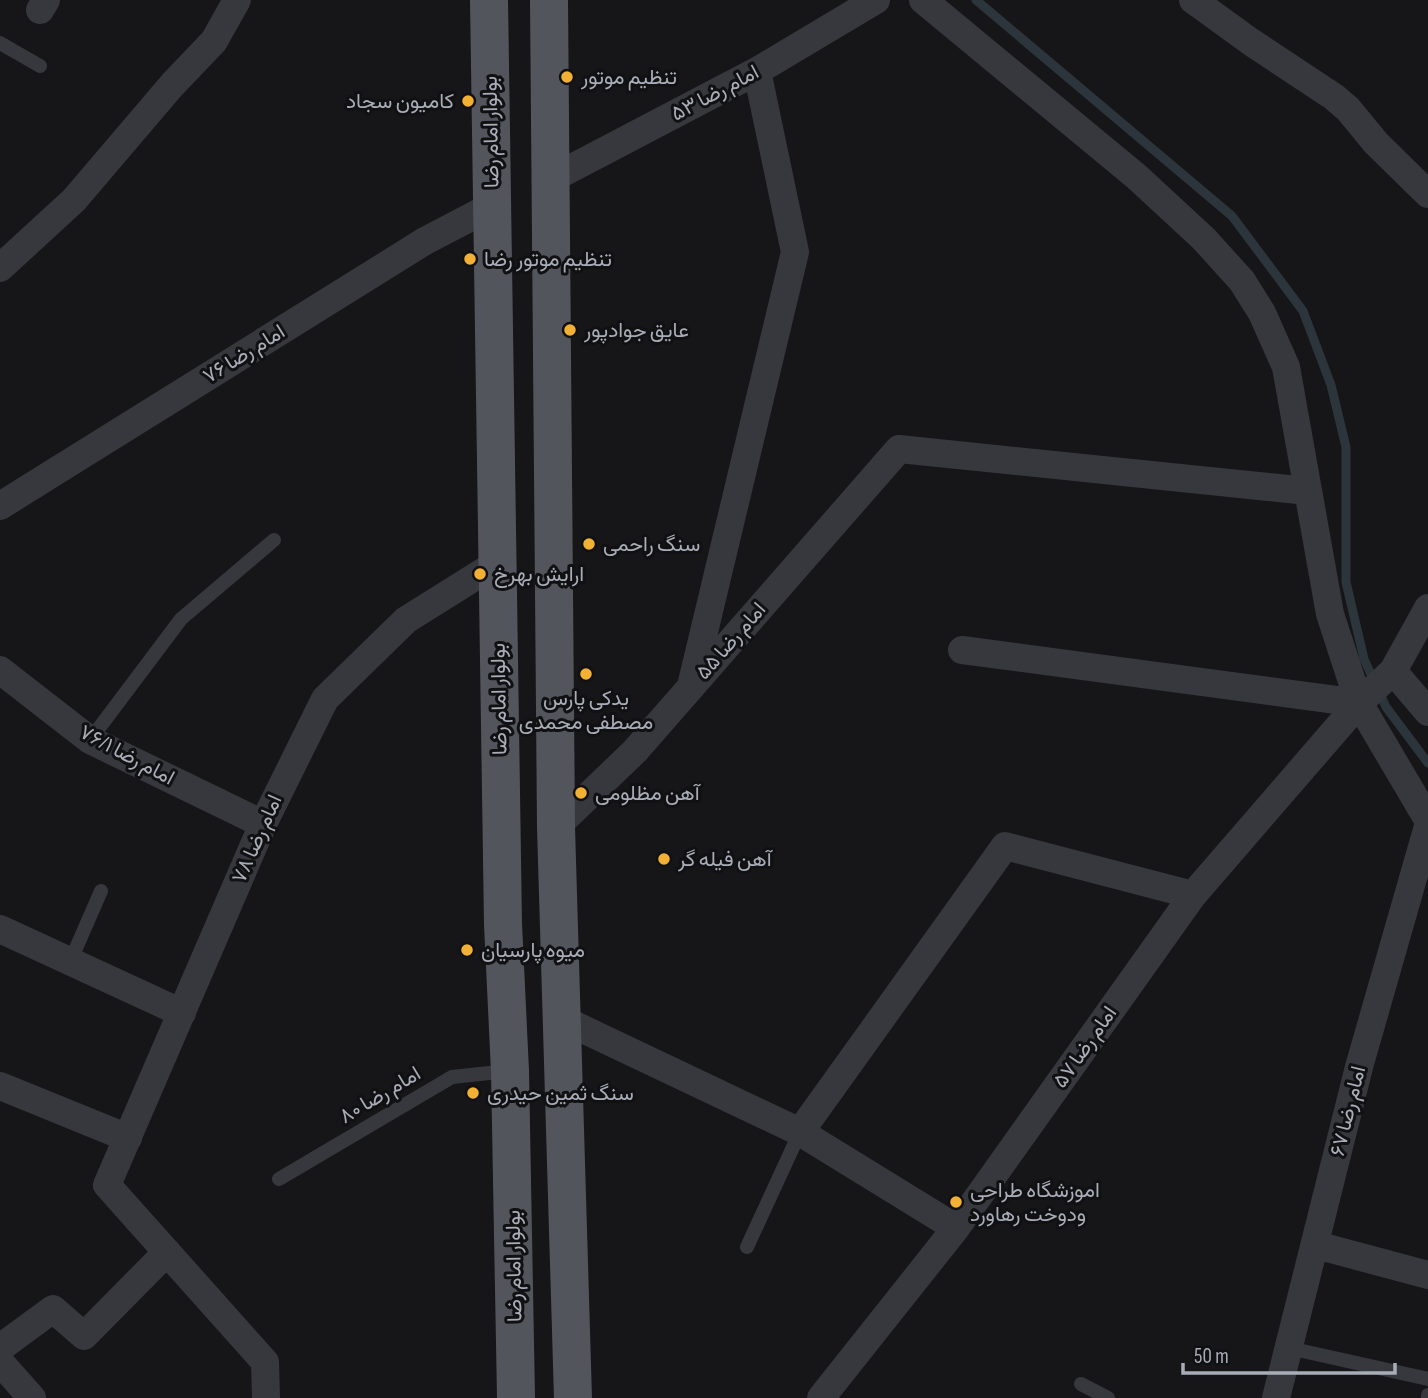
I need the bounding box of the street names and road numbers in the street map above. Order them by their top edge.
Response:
street label: امام رضا ۵۳ [667,60,764,127]
street label: بولوار امام رضا [478,76,505,188]
street label: امام رضا ۷۶ [198,319,290,390]
street label: امام رضا ۵۵ [691,597,772,685]
street label: بولوار امام رضا [486,643,513,755]
street label: امام رضا ۷۶/۱ [75,720,179,791]
street label: امام رضا ۷۸ [226,791,288,887]
street label: امام رضا ۵۷ [1048,1001,1123,1093]
street label: امام رضا ۸۰ [335,1061,426,1130]
street label: امام رضا ۶۷ [1325,1063,1372,1159]
street label: بولوار امام رضا [501,1210,528,1322]

